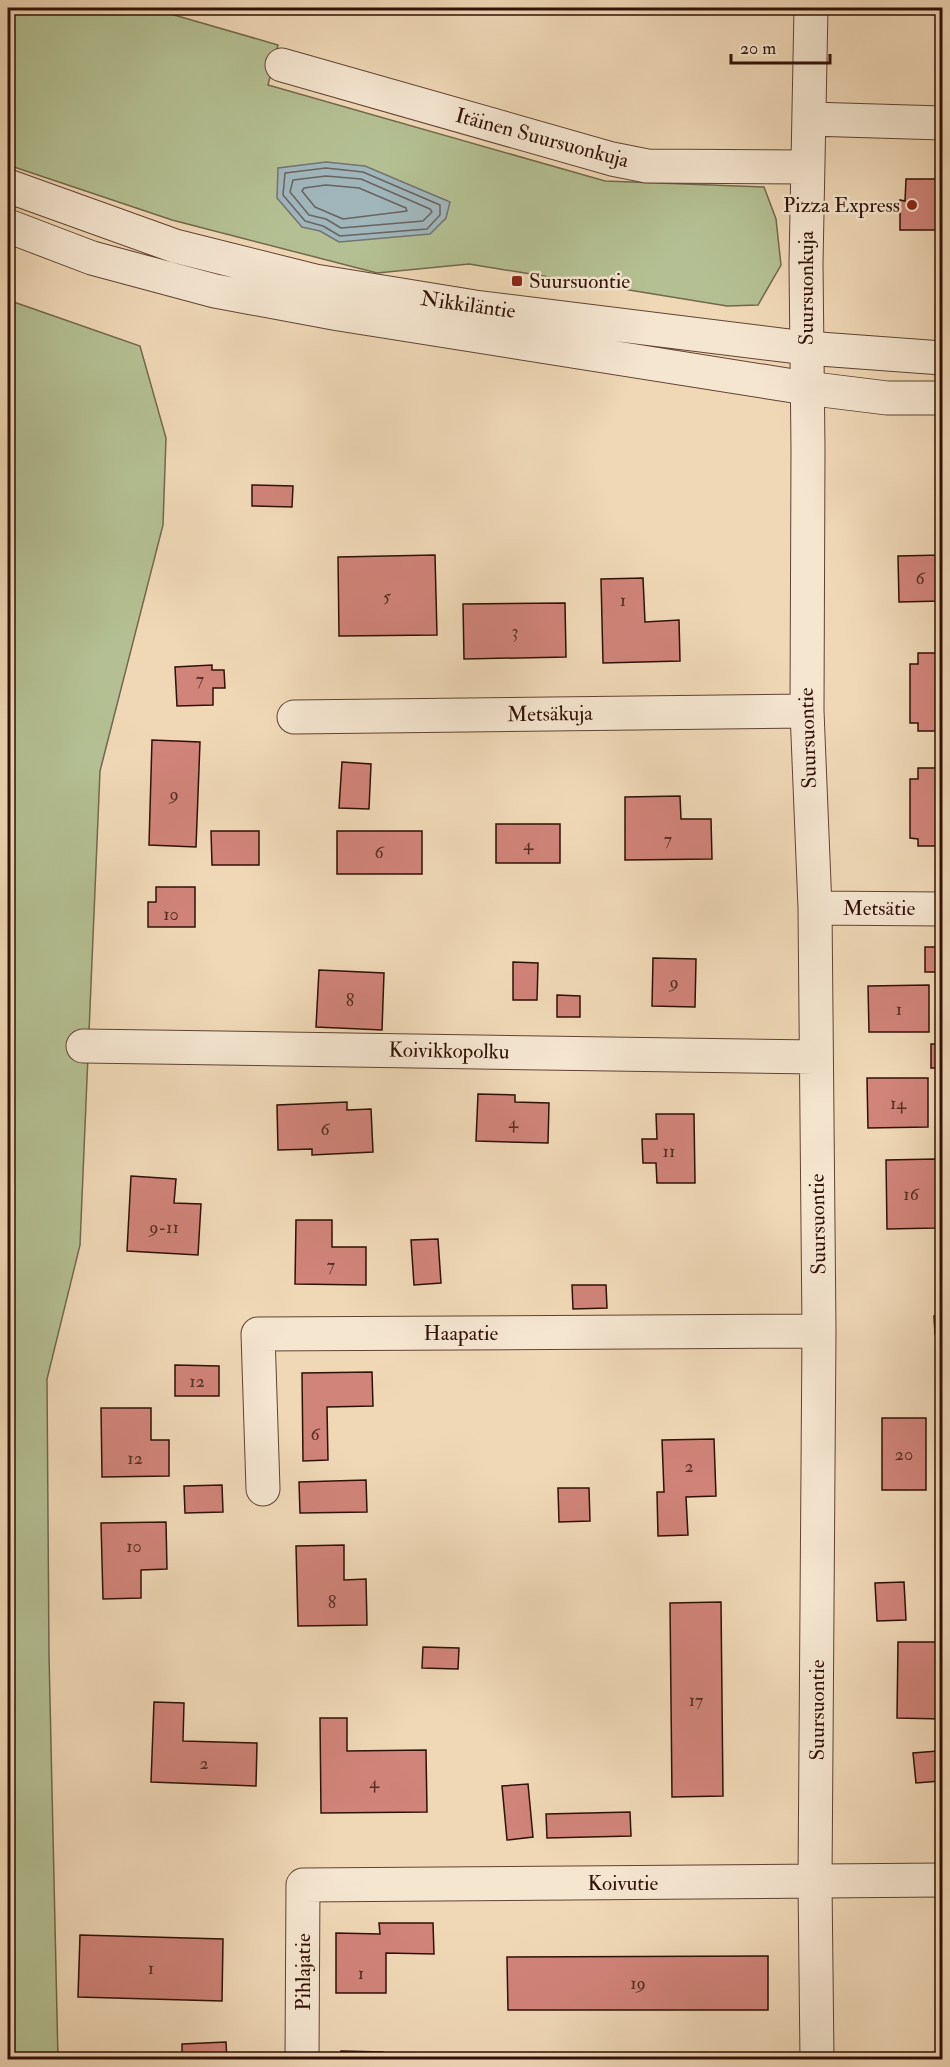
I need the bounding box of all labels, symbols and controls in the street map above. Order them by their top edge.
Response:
scale bar [731,27,830,65]
text: 20 m [740,37,776,60]
street label: Itäinen Suursuonkuja [452,102,632,174]
place label: Pizza Express [783,192,900,219]
marker: Pizza Express [905,198,919,212]
street label: Suursuonkuja [793,230,820,345]
place label: Suursuontie [529,268,630,295]
marker: Suursuontie [510,274,524,288]
street label: Nikkiläntie [419,285,517,325]
house number: 6 [915,567,925,590]
house number: 5 [383,585,391,608]
house number: 1 [620,589,626,612]
house number: 3 [512,620,518,643]
house number: 7 [196,668,204,691]
street label: Suursuontie [793,687,823,789]
street label: Metsäkuja [507,700,593,728]
house number: 9 [167,783,179,806]
house number: 7 [664,828,672,851]
house number: 4 [523,833,534,856]
house number: 6 [374,841,384,864]
street label: Metsätie [843,895,915,922]
house number: 10 [163,903,179,926]
house number: 9 [667,971,679,994]
house number: 8 [346,989,354,1012]
house number: 1 [896,998,902,1021]
street label: Koivikkopolku [388,1036,510,1066]
house number: 14 [890,1092,907,1115]
house number: 4 [508,1111,519,1134]
house number: 6 [320,1118,330,1141]
house number: 11 [663,1140,675,1163]
street label: Suursuontie [804,1173,832,1275]
house number: 16 [903,1183,920,1206]
house number: 9-11 [147,1216,179,1239]
house number: 7 [327,1254,335,1277]
street label: Haapatie [424,1320,499,1347]
house number: 12 [189,1370,205,1393]
house number: 6 [310,1423,320,1446]
house number: 20 [895,1443,913,1466]
house number: 12 [127,1447,143,1470]
house number: 2 [684,1455,694,1478]
house number: 10 [126,1535,142,1558]
house number: 8 [328,1591,336,1614]
street label: Suursuontie [804,1659,831,1761]
house number: 17 [689,1689,703,1712]
house number: 2 [199,1752,209,1775]
house number: 4 [369,1771,380,1794]
street label: Koivutie [588,1870,659,1897]
street label: Pihlajatie [290,1933,317,2011]
house number: 1 [148,1957,154,1980]
house number: 1 [358,1962,364,1985]
house number: 19 [630,1972,646,1995]

